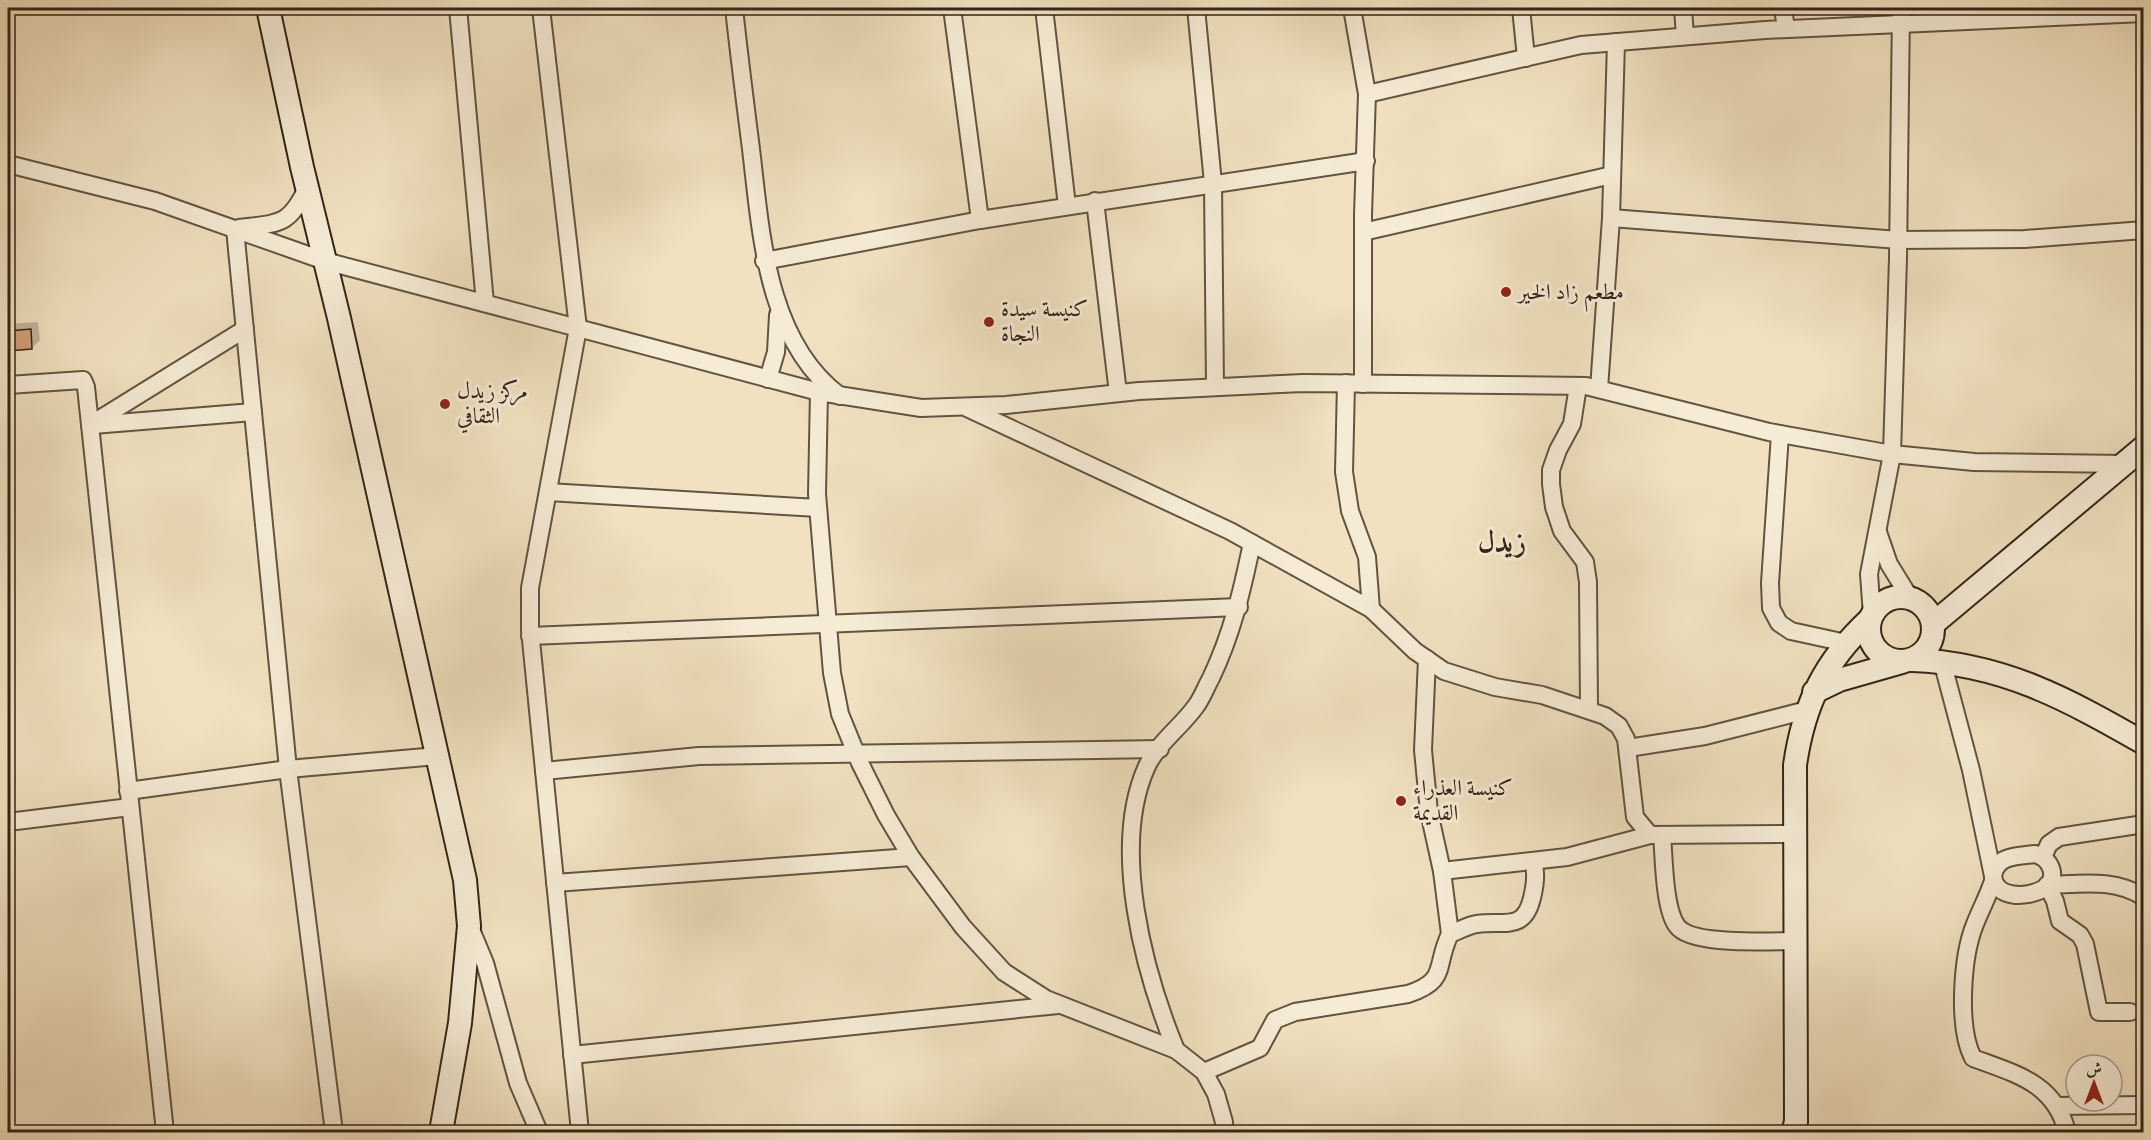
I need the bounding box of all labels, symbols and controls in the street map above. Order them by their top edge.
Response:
place label: مطعم زاد الخير [1516,279,1624,312]
marker: مطعم زاد الخير [1499,285,1513,299]
place label: كنيسة سيدة النجاة [1001,296,1088,348]
marker: كنيسة سيدة النجاة [982,315,996,329]
place label: مركز زيدل الثقافي [457,378,528,434]
marker: مركز زيدل الثقافي [438,397,452,411]
district label: زيدل [1478,525,1526,560]
place label: كنيسة العذراء القديمة [1413,775,1513,827]
marker: كنيسة العذراء القديمة [1394,794,1408,808]
north arrow [2064,1053,2124,1113]
text: ش [2086,1059,2102,1079]

